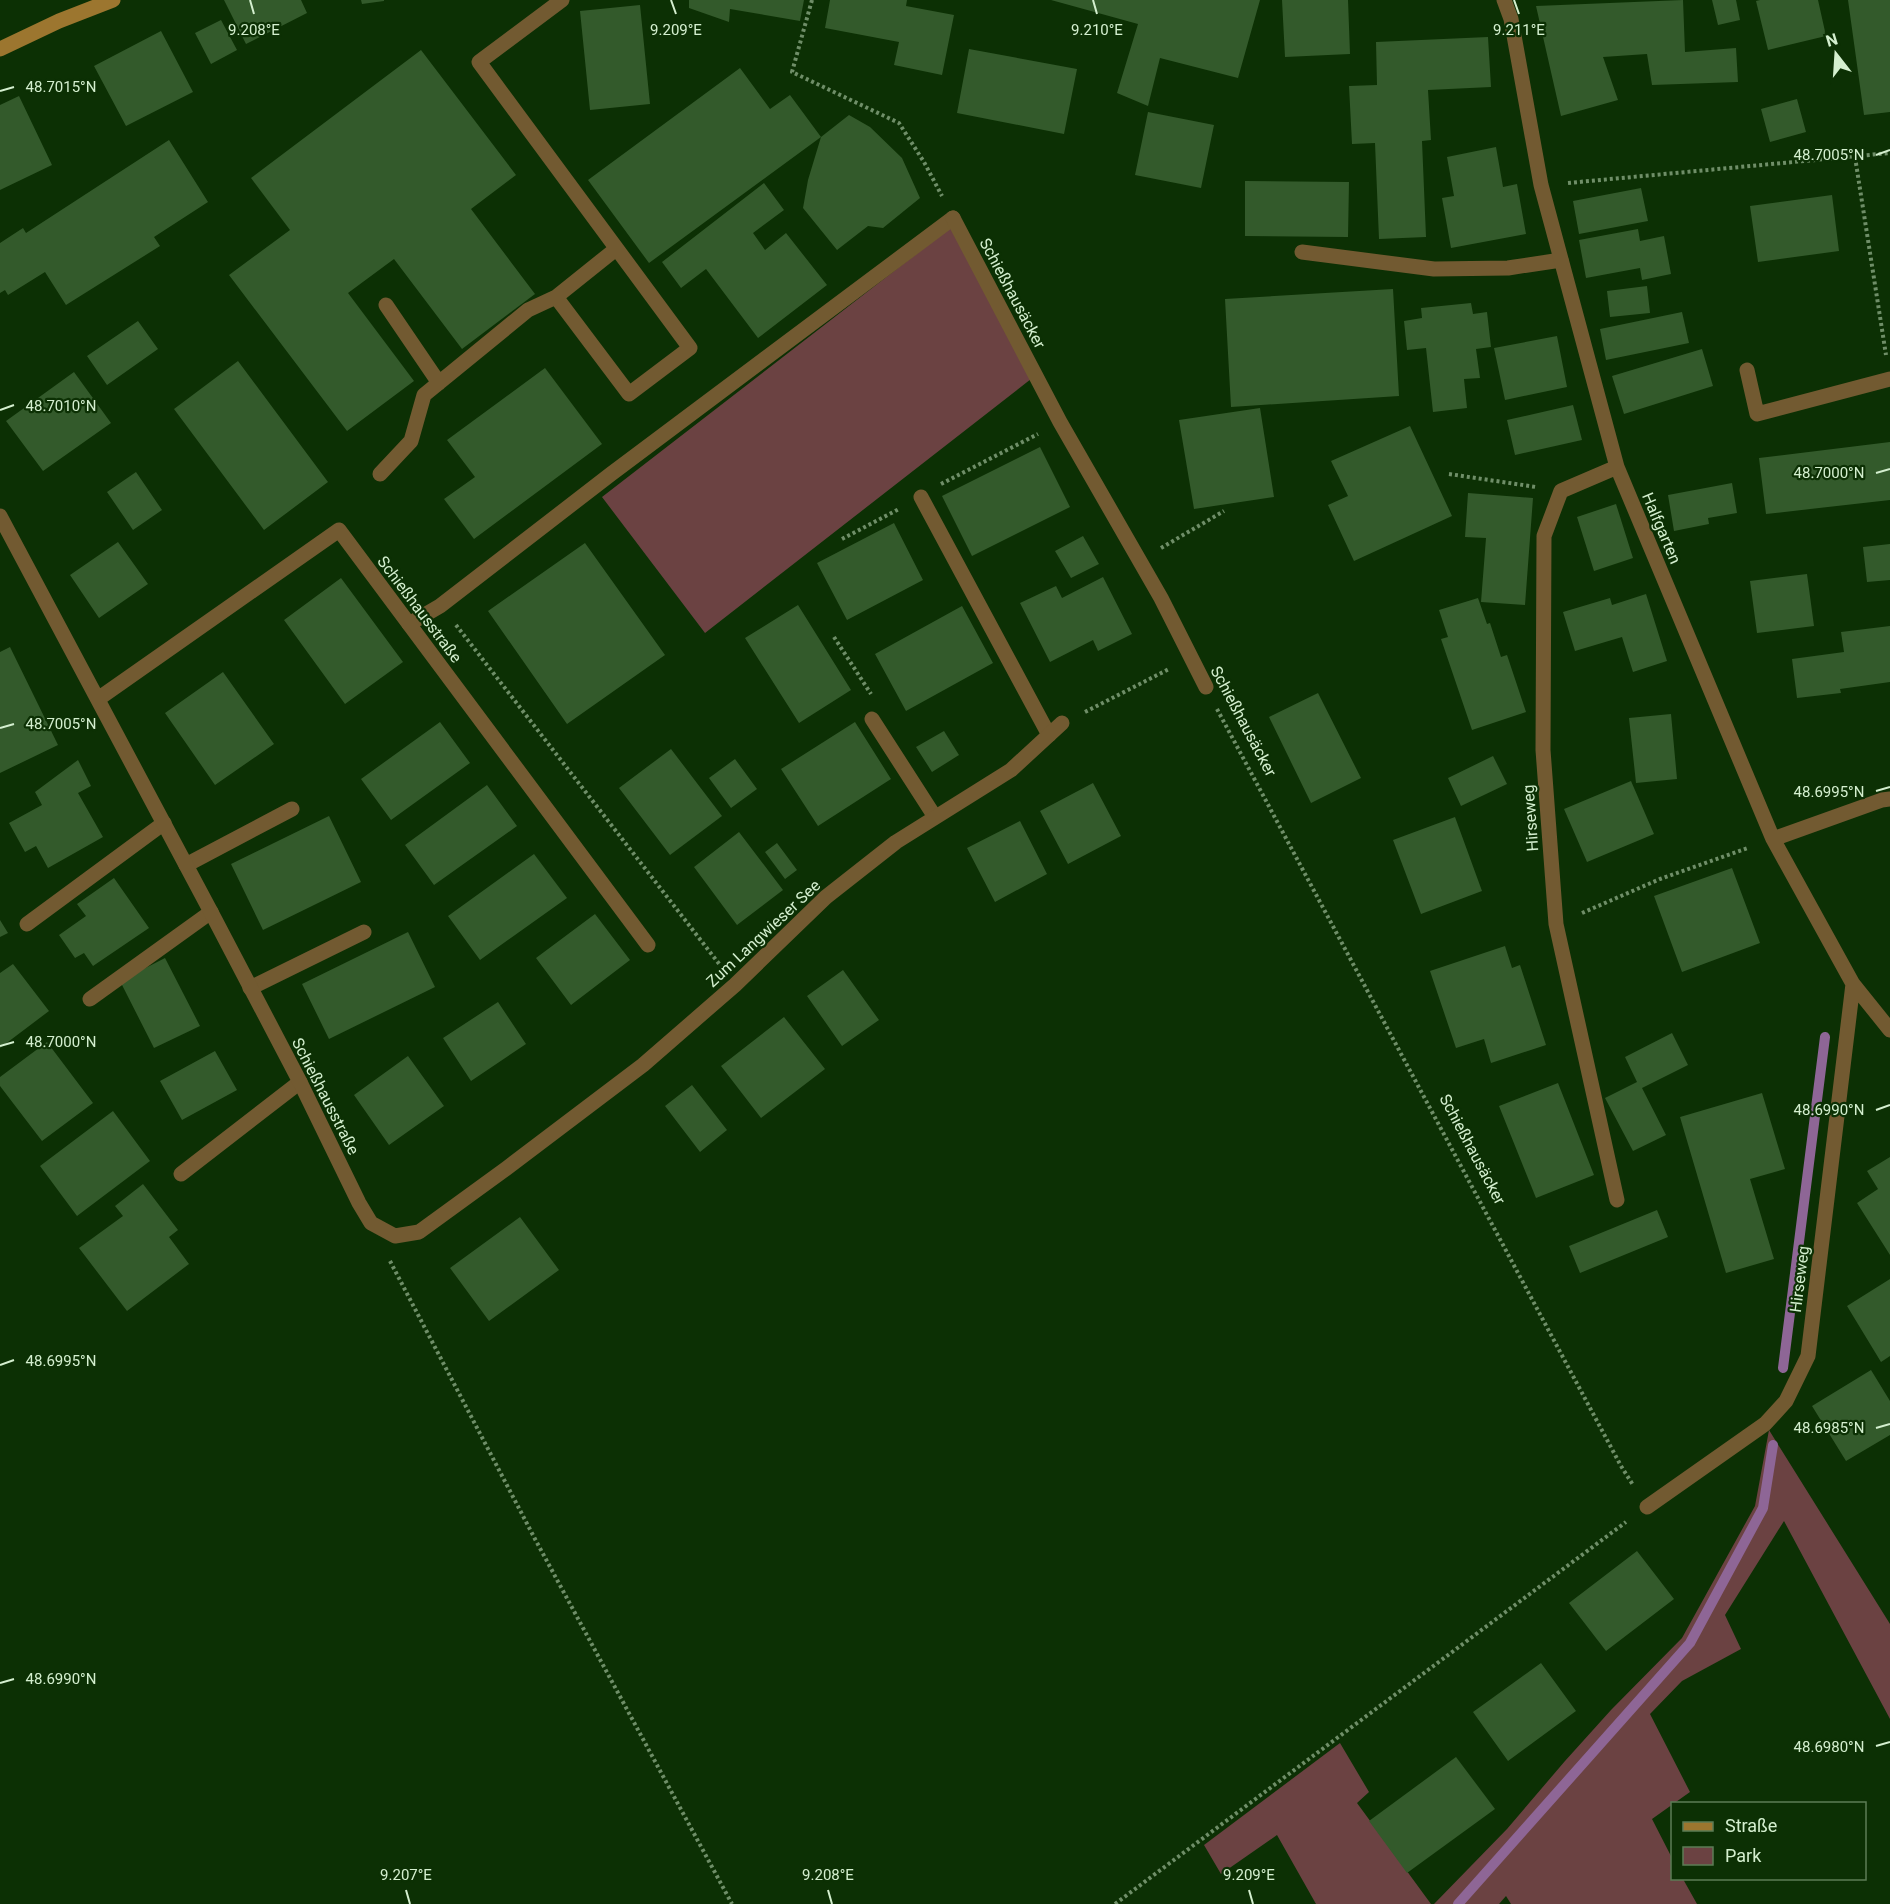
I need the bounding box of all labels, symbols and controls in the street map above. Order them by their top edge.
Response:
text: 9.208°E [228,21,280,39]
text: 9.209°E [650,21,702,39]
text: 9.210°E [1071,21,1123,39]
text: 9.211°E [1493,21,1545,39]
north arrow [1806,24,1866,84]
text: N [1824,29,1840,51]
text: 48.7015°N [26,78,96,96]
text: 48.7005°N [1794,146,1864,164]
street label: Schießhausäcker [976,235,1050,352]
text: 48.7010°N [26,397,96,415]
text: 48.7000°N [1794,464,1864,482]
street label: Halfgarten [1638,490,1685,567]
street label: Schießhausstraße [373,552,466,666]
street label: Schießhausäcker [1207,663,1281,780]
text: 48.7005°N [26,715,96,733]
text: 48.6995°N [1794,783,1864,801]
street label: Hirseweg [1519,784,1542,852]
street label: Zum Langwieser See [703,876,824,991]
text: 48.7000°N [26,1033,96,1051]
street label: Schießhausstraße [288,1035,363,1158]
street label: Schießhausäcker [1436,1091,1510,1208]
text: 48.6990°N [1794,1101,1864,1119]
street label: Hirseweg [1786,1245,1813,1313]
text: 48.6995°N [26,1352,96,1370]
text: 48.6985°N [1794,1419,1864,1437]
text: 48.6990°N [26,1670,96,1688]
text: 48.6980°N [1794,1738,1864,1756]
legend [1671,1802,1866,1880]
text: Straße [1725,1815,1777,1836]
text: Park [1725,1845,1762,1866]
text: 9.207°E [380,1866,432,1884]
text: 9.208°E [802,1866,854,1884]
text: 9.209°E [1223,1866,1275,1884]

